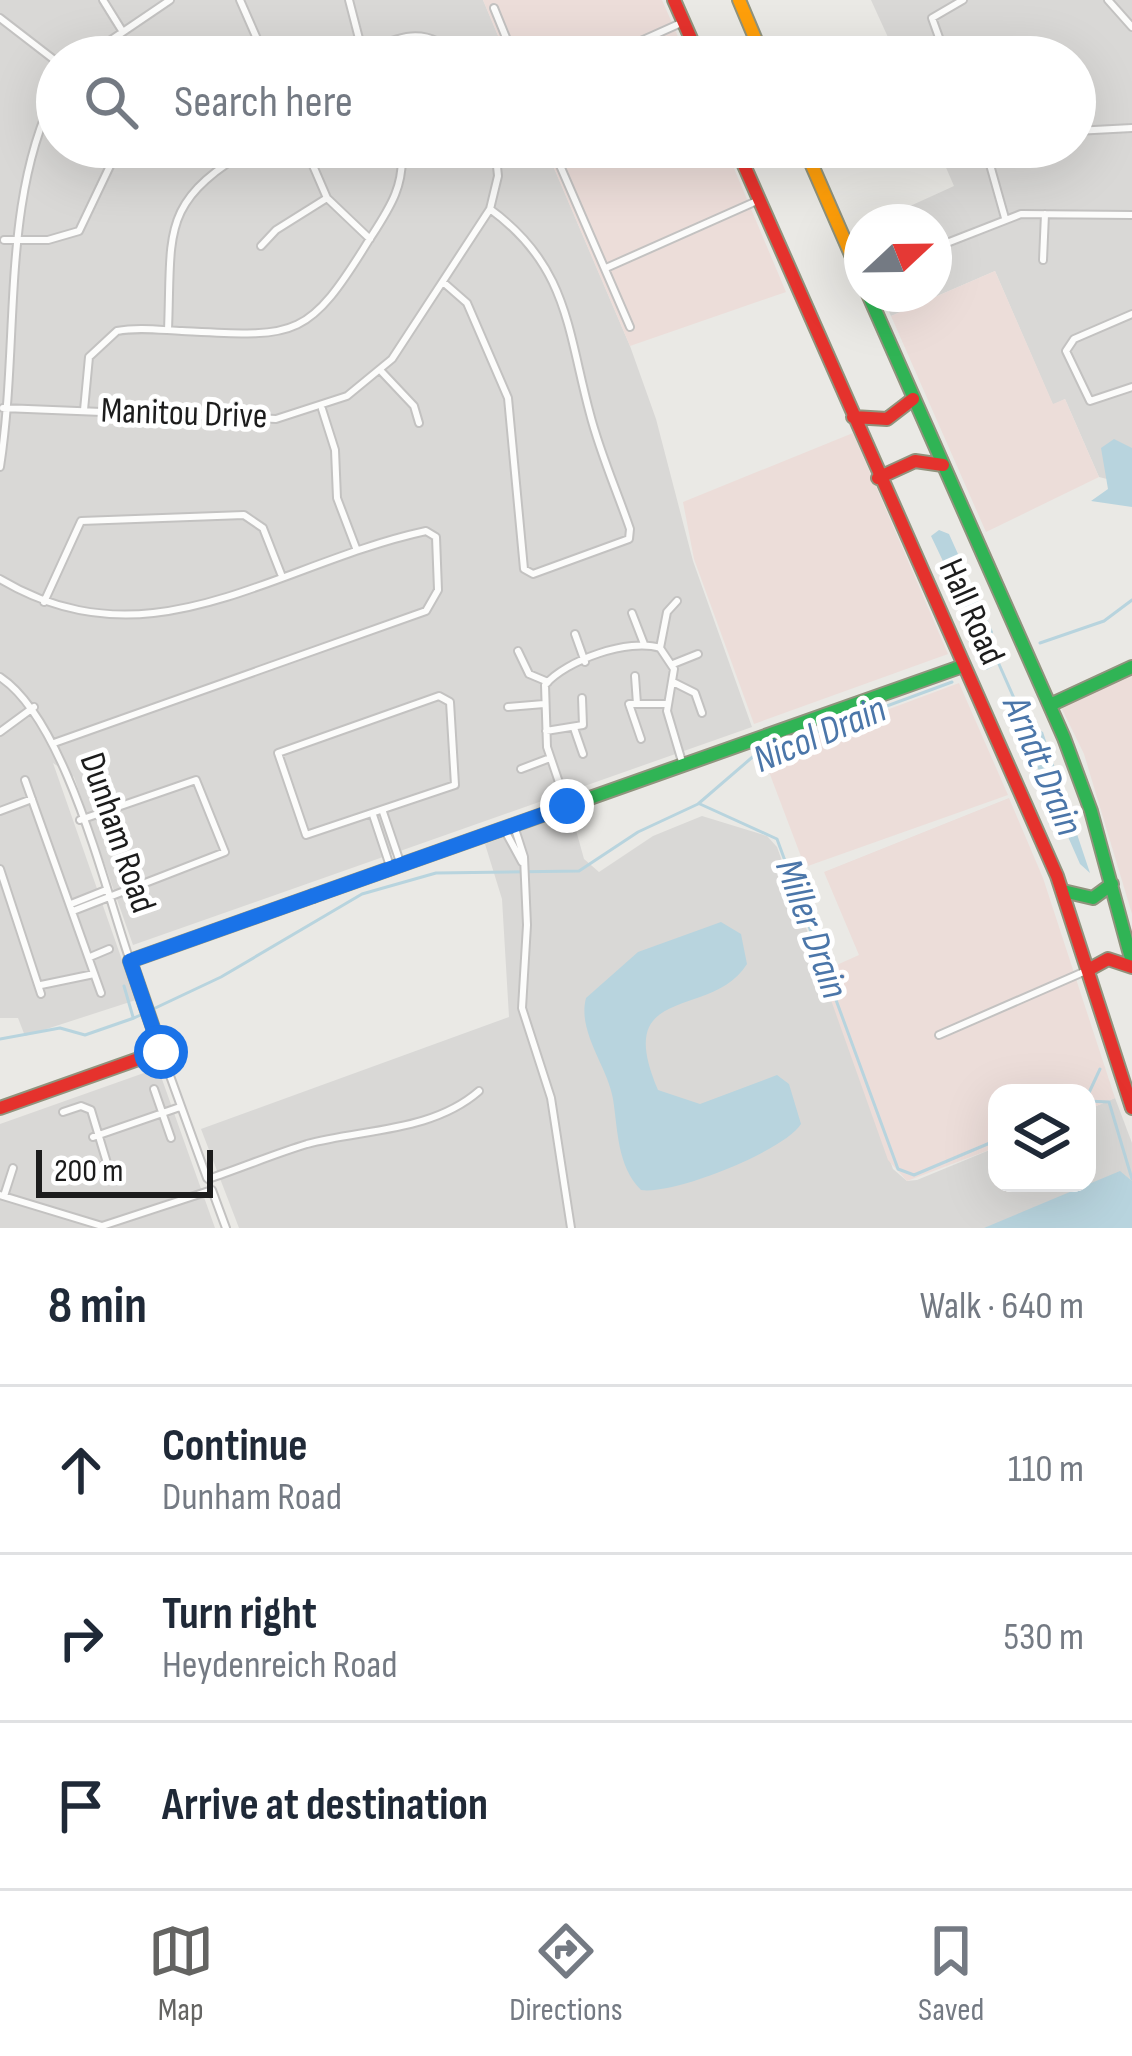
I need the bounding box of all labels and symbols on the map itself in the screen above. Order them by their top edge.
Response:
north arrow [844,204,952,312]
street label: Manitou Drive [100,390,268,438]
street label: Hall Road [929,552,1013,672]
water label: Nicol Drain [747,686,893,784]
water label: Arndt Drain [991,688,1092,843]
street label: Dunham Road [70,747,164,919]
route end [540,779,594,833]
water label: Miller Drain [764,853,858,1005]
route start [134,1025,188,1079]
scale bar [36,1144,213,1197]

